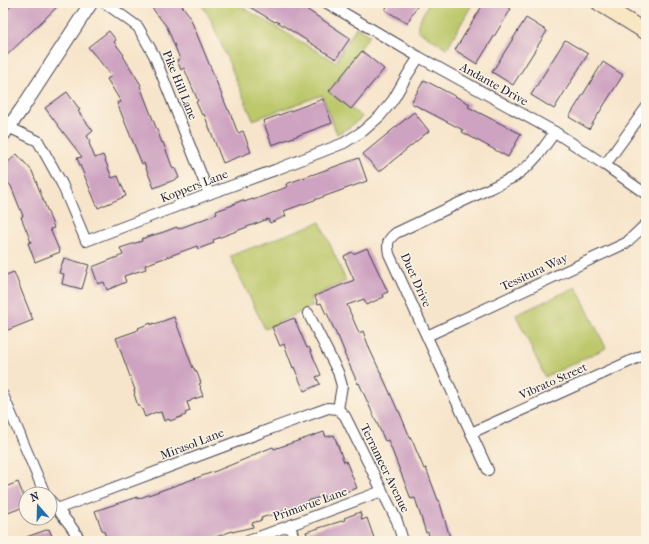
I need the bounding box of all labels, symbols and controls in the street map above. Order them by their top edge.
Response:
street label: Pike Hill Lane [160,48,200,122]
street label: Andante Drive [457,59,531,109]
street label: Koppers Lane [158,167,230,205]
street label: Tessitura Way [498,250,570,294]
street label: Duet Drive [398,251,434,309]
street label: Vibrato Street [516,360,590,403]
street label: Terrameer Avenue [357,421,413,515]
street label: Mirasol Lane [158,425,226,463]
street label: Primavue Lane [271,484,349,524]
north arrow [18,486,58,526]
text: N [29,489,42,505]

